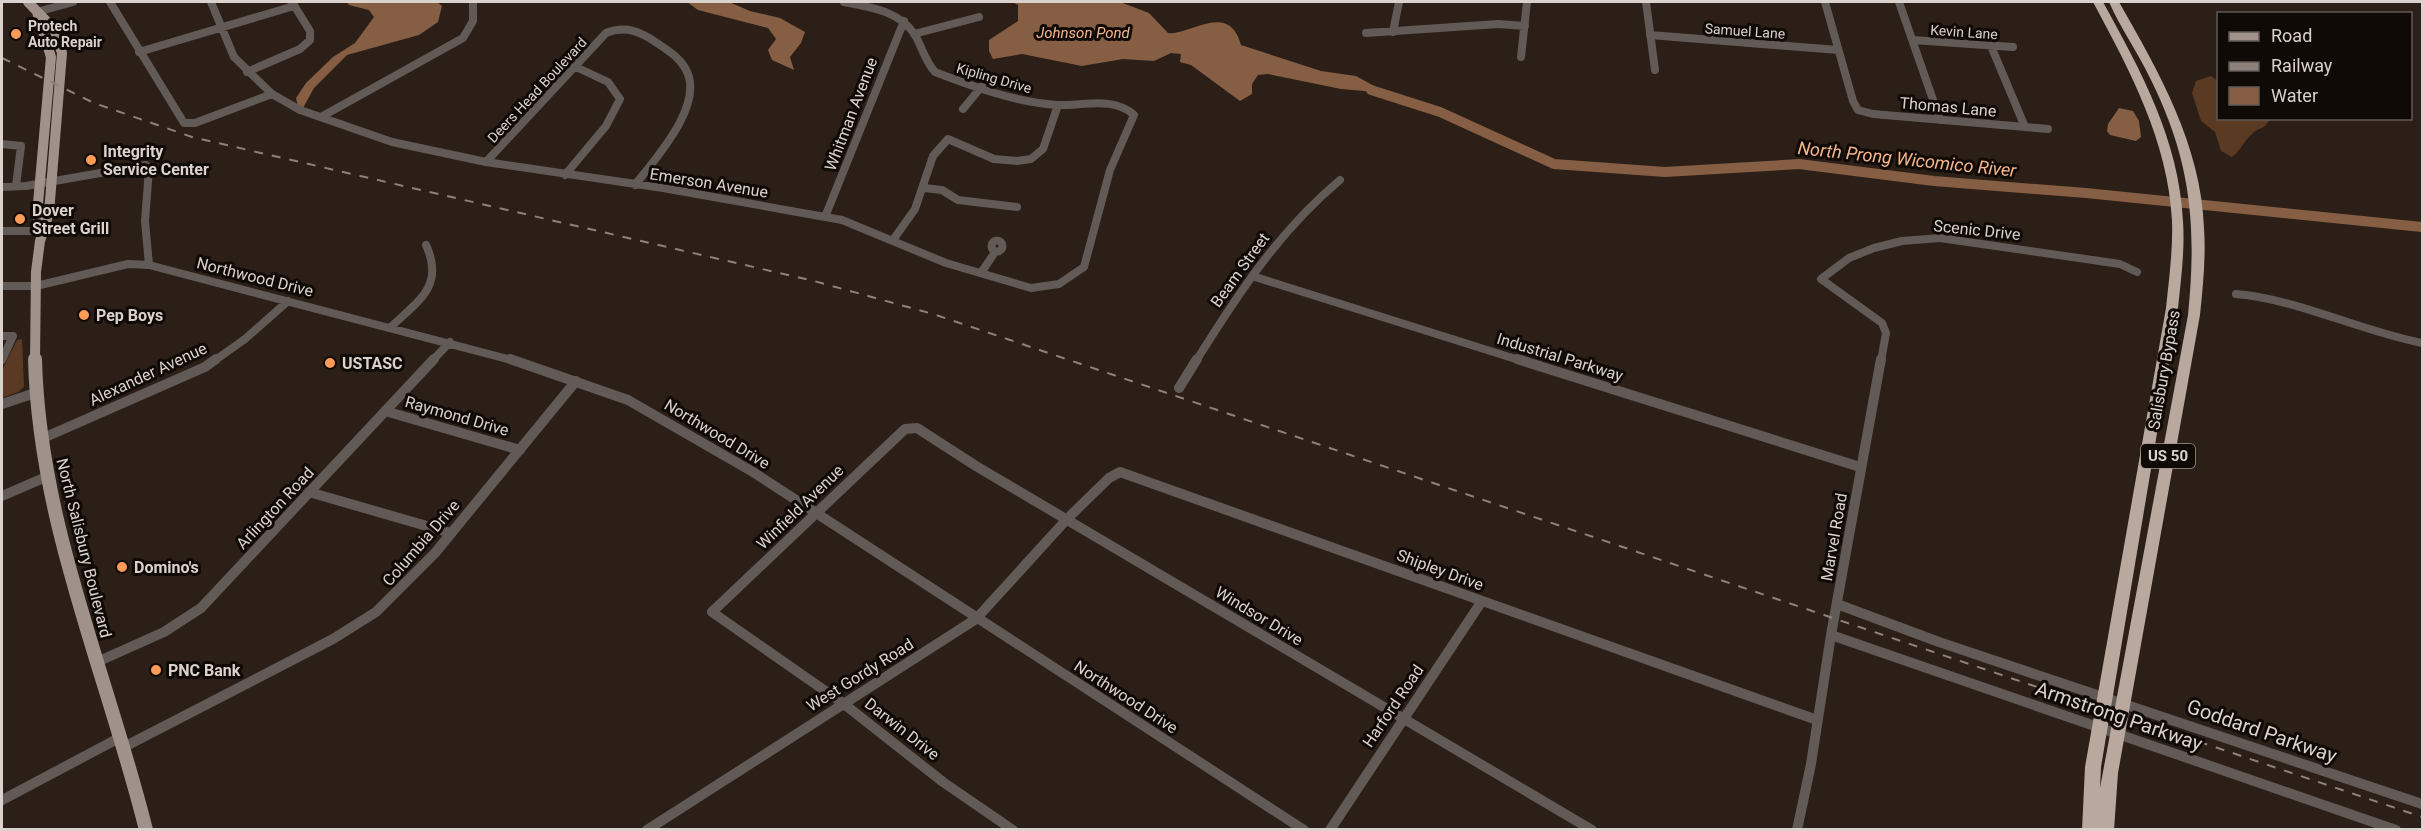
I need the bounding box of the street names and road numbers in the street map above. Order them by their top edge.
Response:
street label: Samuel Lane [1704,20,1786,42]
street label: Kevin Lane [1930,22,1998,42]
street label: Deers Head Boulevard [484,34,590,146]
street label: Whitman Avenue [821,55,881,173]
street label: Kipling Drive [955,60,1033,96]
street label: Thomas Lane [1899,93,1997,121]
street label: Emerson Avenue [648,164,770,202]
street label: Scenic Drive [1933,216,2021,244]
street label: Beam Street [1207,229,1273,311]
street label: Northwood Drive [195,253,315,301]
street label: Salisbury Bypass [2144,309,2184,431]
street label: Industrial Parkway [1495,329,1626,385]
street label: Alexander Avenue [86,338,210,410]
street label: Raymond Drive [403,392,511,440]
street label: Northwood Drive [661,395,773,473]
road number: US 50 [2141,444,2195,468]
street label: North Salisbury Boulevard [52,456,116,640]
street label: Winfield Avenue [753,461,847,553]
street label: Arlington Road [232,463,318,553]
street label: Marvel Road [1817,492,1851,582]
street label: Columbia Drive [378,496,464,590]
street label: Shipley Drive [1394,546,1486,594]
street label: Windsor Drive [1212,582,1306,650]
street label: West Gordy Road [803,634,917,716]
street label: Northwood Drive [1071,656,1181,738]
street label: Harford Road [1358,661,1428,751]
street label: Armstrong Parkway [2032,676,2206,756]
street label: Darwin Drive [861,694,943,764]
street label: Goddard Parkway [2184,694,2341,768]

